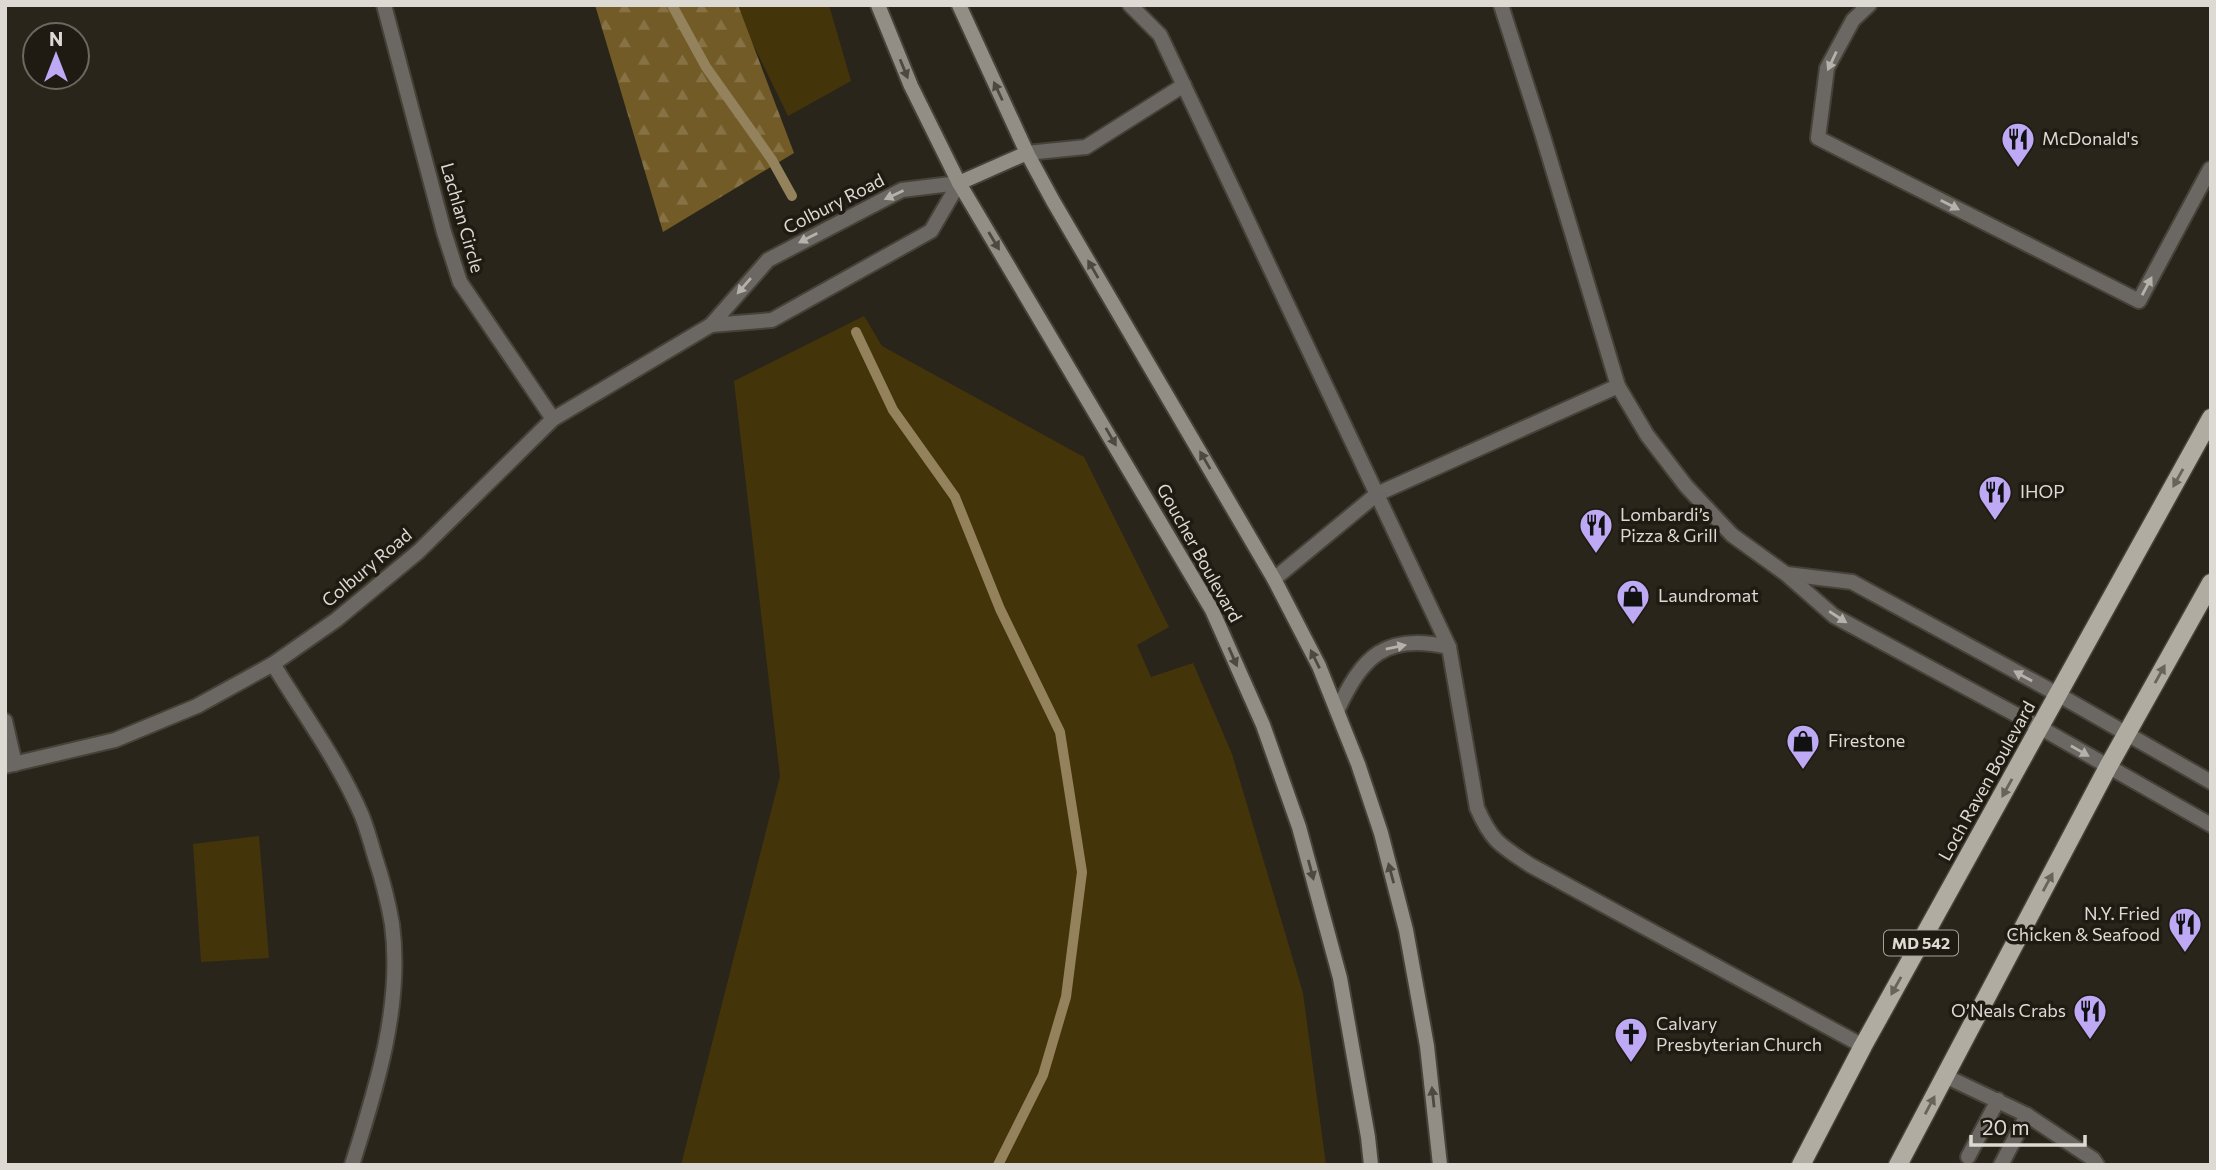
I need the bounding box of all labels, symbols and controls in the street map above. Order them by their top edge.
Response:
north arrow [21,21,91,91]
text: N [49,27,63,50]
one-way arrow [1826,51,1837,71]
one-way arrow [899,58,910,79]
one-way arrow [993,81,1004,101]
restaurant icon: McDonald's [1999,120,2037,169]
place label: McDonald's [2042,127,2139,149]
street label: Lachlan Circle [437,160,489,275]
street label: Colbury Road [779,168,888,238]
one-way arrow [884,189,904,201]
one-way arrow [1941,199,1961,211]
one-way arrow [798,232,818,244]
one-way arrow [988,232,1001,251]
one-way arrow [1087,260,1100,279]
one-way arrow [2141,276,2152,296]
one-way arrow [737,278,752,295]
one-way arrow [1105,427,1117,446]
one-way arrow [1199,451,1211,470]
one-way arrow [2172,469,2184,488]
restaurant icon: IHOP [1976,473,2014,522]
street label: Goucher Boulevard [1153,479,1247,626]
place label: IHOP [2020,480,2065,502]
place label: Lombardi’s Pizza & Grill [1620,503,1718,546]
restaurant icon: Lombardi’s Pizza & Grill [1577,506,1615,555]
street label: Colbury Road [317,523,416,611]
shop icon: Laundromat [1614,577,1652,626]
place label: Laundromat [1658,584,1759,606]
one-way arrow [1829,611,1848,624]
one-way arrow [1385,641,1407,652]
one-way arrow [1228,646,1239,667]
one-way arrow [1309,649,1321,669]
one-way arrow [2154,665,2166,684]
one-way arrow [2014,670,2033,682]
street label: Loch Raven Boulevard [1933,697,2039,864]
shop icon: Firestone [1784,722,1822,771]
place label: Firestone [1828,729,1905,751]
one-way arrow [2070,745,2090,757]
one-way arrow [2001,778,2013,798]
one-way arrow [1306,860,1316,881]
one-way arrow [1385,862,1396,884]
one-way arrow [2042,872,2053,892]
place label: N.Y. Fried Chicken & Seafood [2007,902,2160,945]
restaurant icon: N.Y. Fried Chicken & Seafood [2166,905,2204,954]
road number: MD 542 [1884,931,1958,956]
one-way arrow [1890,977,1902,996]
restaurant icon: O’Neals Crabs [2071,992,2109,1041]
place label: O’Neals Crabs [1951,999,2066,1021]
place label: Calvary Presbyterian Church [1656,1012,1822,1055]
church icon: Calvary Presbyterian Church [1612,1015,1650,1064]
one-way arrow [1427,1086,1438,1108]
one-way arrow [1924,1095,1936,1114]
scale bar [1971,1104,2085,1148]
text: 20 m [1982,1114,2030,1139]

